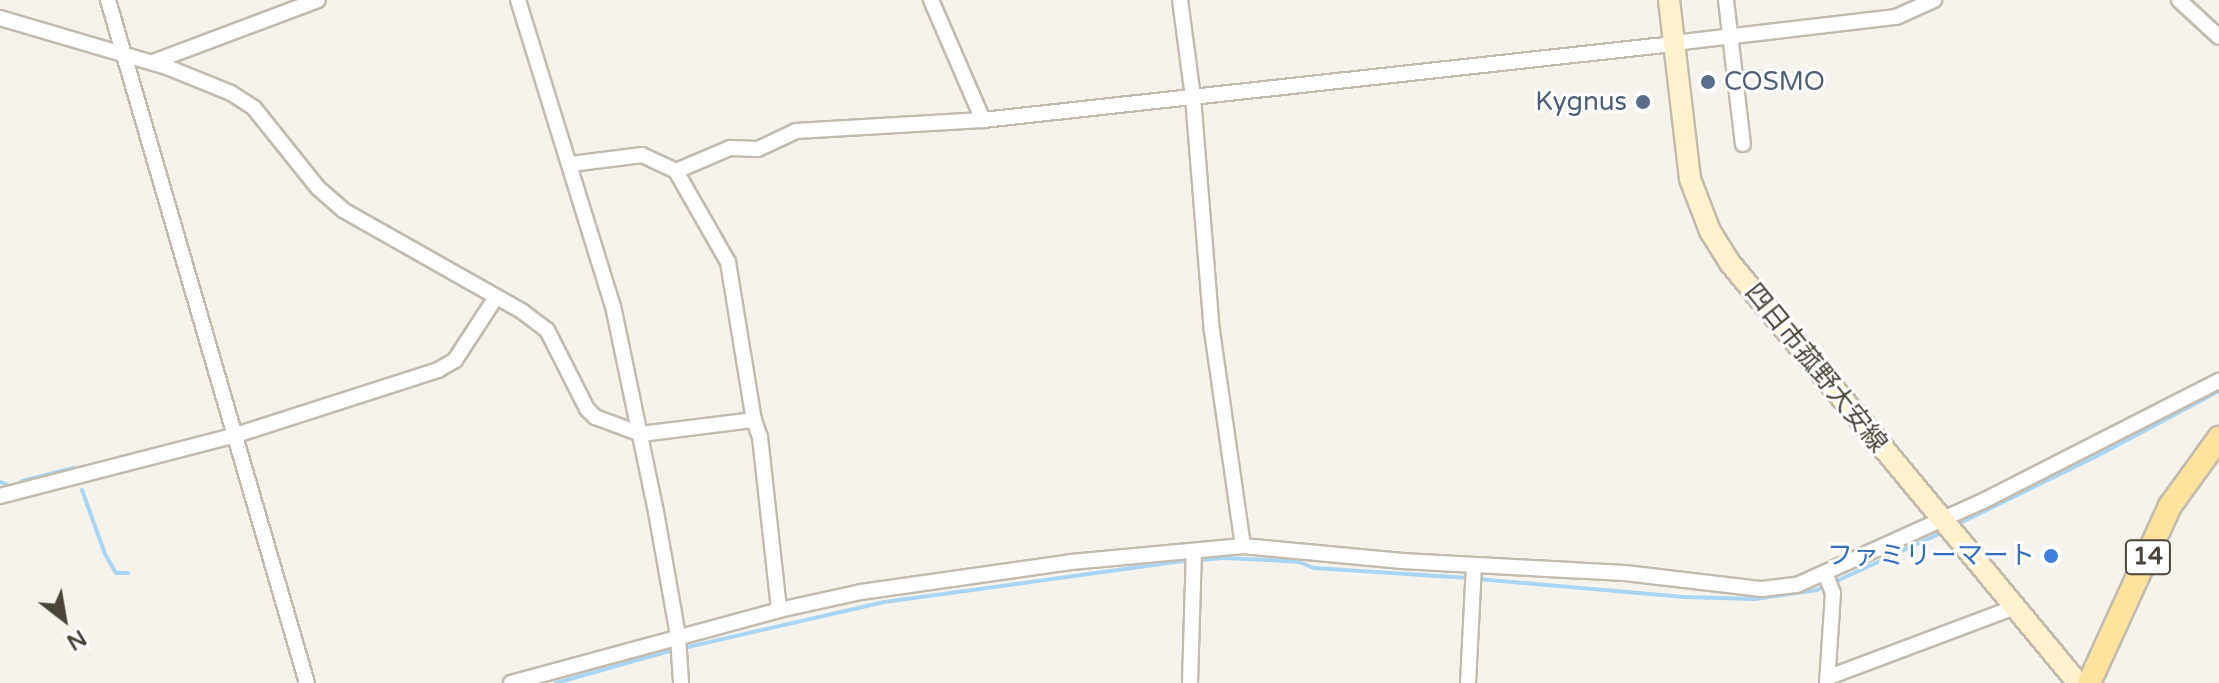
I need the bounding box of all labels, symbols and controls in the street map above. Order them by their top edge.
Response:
place label: COSMO [1724,66,1825,98]
marker: COSMO [1699,73,1717,91]
place label: Kygnus [1535,86,1627,118]
marker: Kygnus [1634,93,1652,111]
street label: 四日市菰野大安線 [1738,277,1894,459]
road number: 14 [2124,537,2172,577]
place label: ファミリーマート [1827,540,2035,572]
marker: ファミリーマート [2042,547,2060,565]
north arrow [24,579,104,659]
text: N [62,624,91,655]

